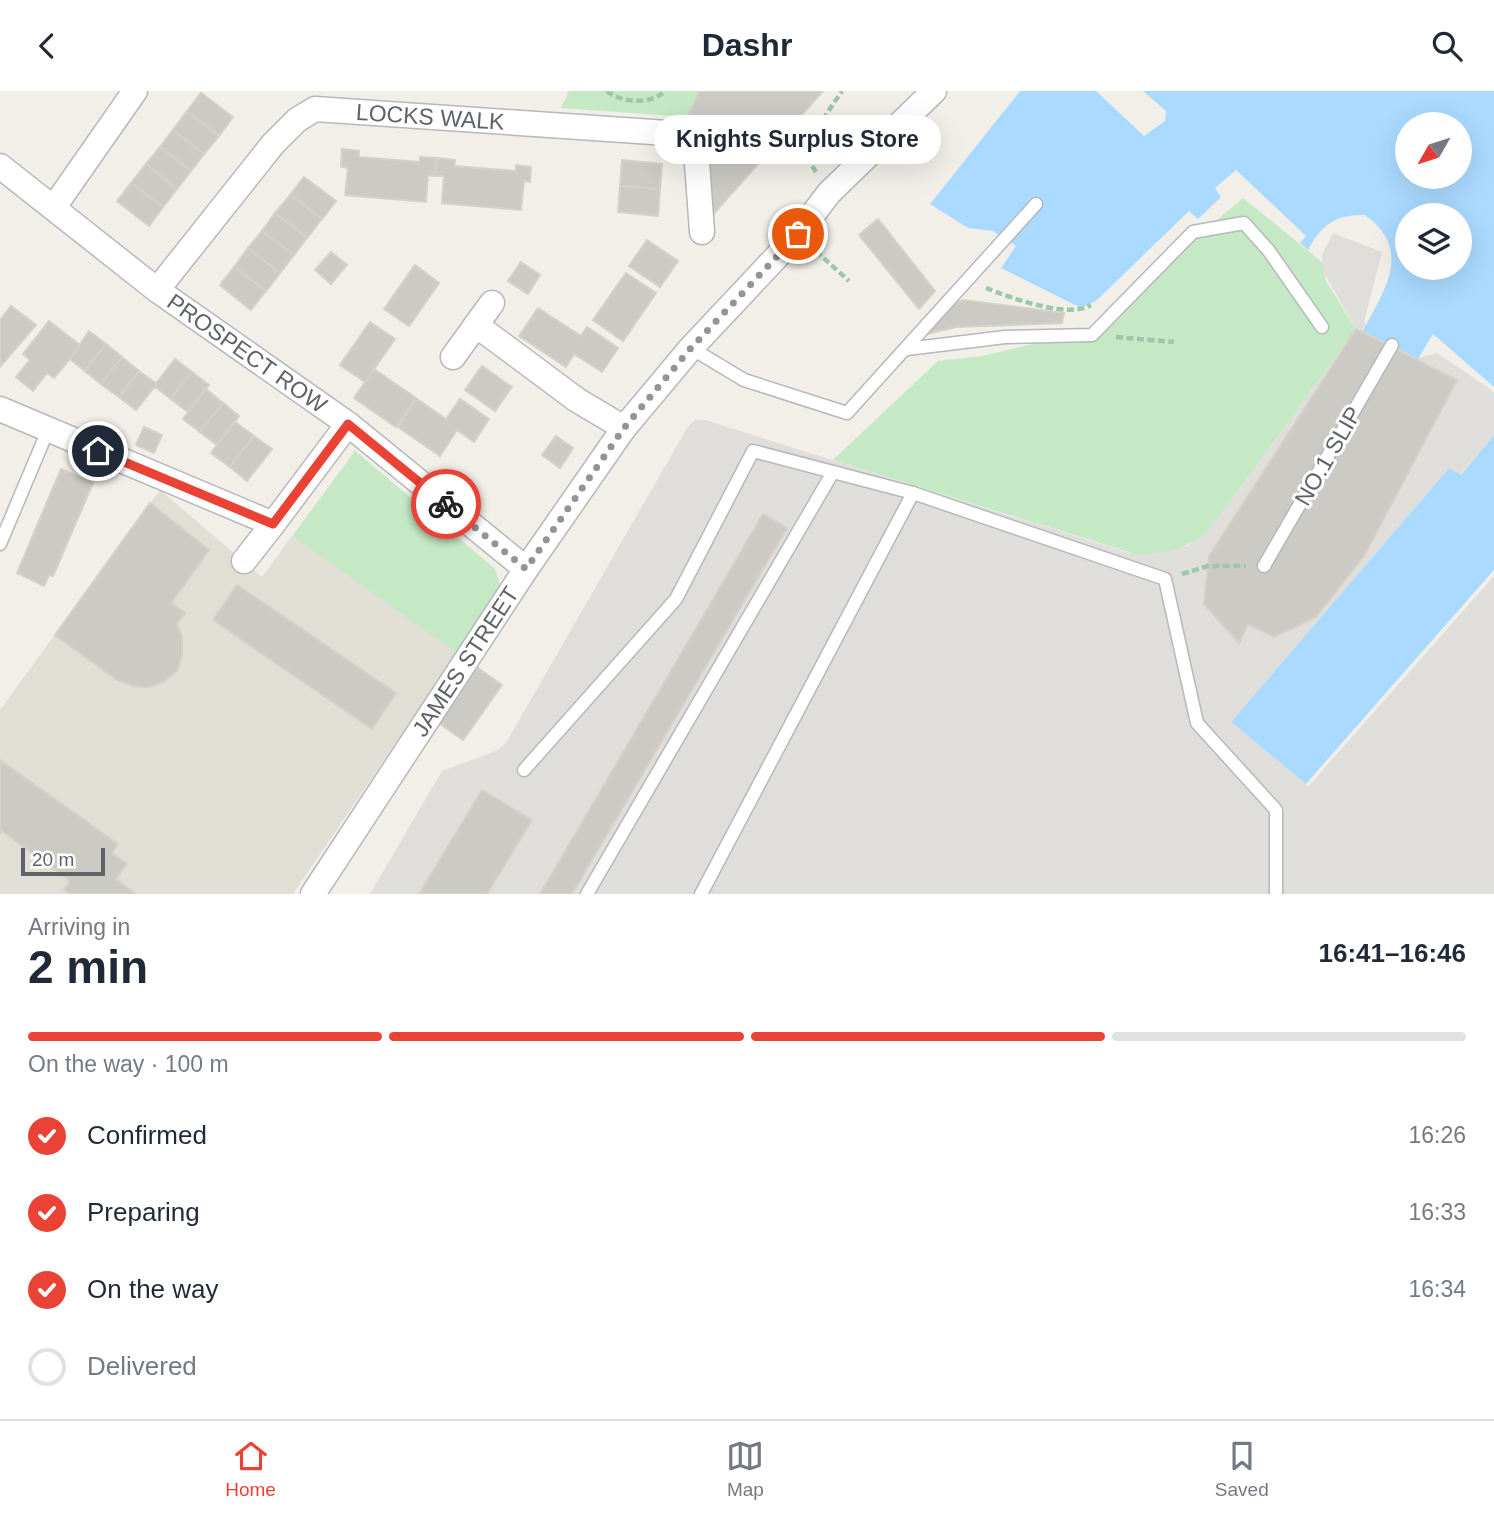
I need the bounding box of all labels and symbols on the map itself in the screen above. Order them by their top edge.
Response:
street label: LOCKS WALK [355,99,506,135]
north arrow [1395,112,1472,189]
callout: Knights Surplus Store [654,115,942,164]
pin [768,204,828,264]
street label: PROSPECT ROW [162,288,332,418]
street label: NO.1 SLIP [1289,402,1367,510]
pin [68,421,128,481]
courier [411,469,481,539]
street label: JAMES STREET [407,582,524,741]
scale bar [21,845,105,877]

